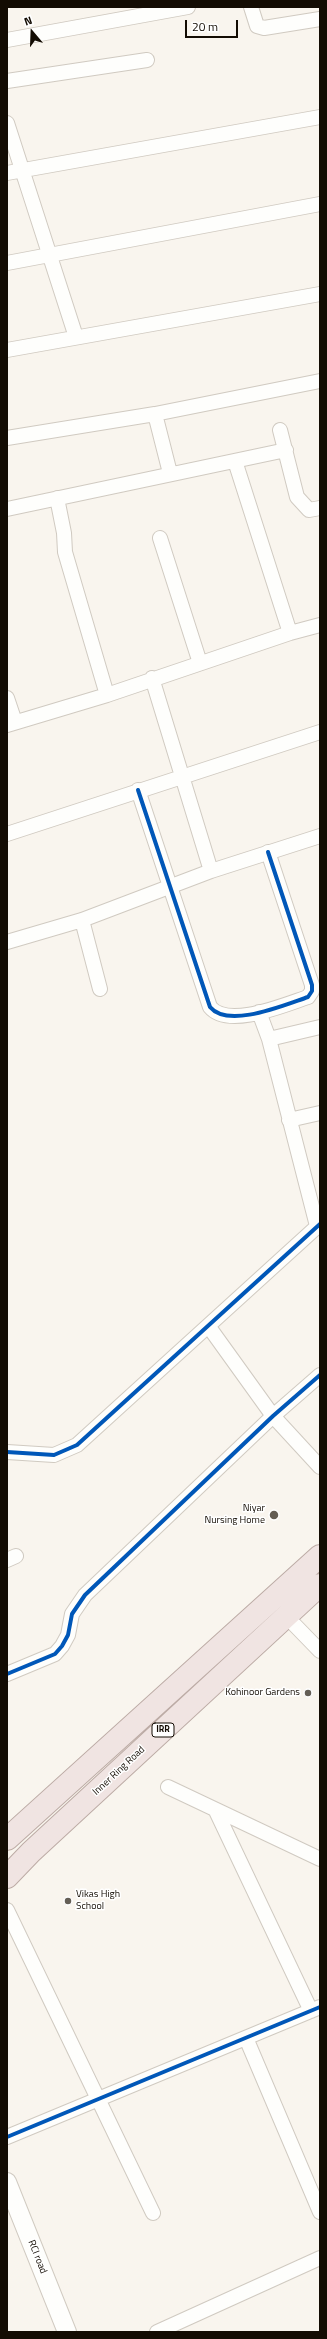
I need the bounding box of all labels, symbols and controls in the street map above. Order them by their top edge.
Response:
north arrow [12,12,52,52]
text: N [22,12,34,29]
scale bar [187,12,240,38]
text: 20 m [192,17,218,36]
place label: Niyar Nursing Home [205,1503,265,1526]
marker: Niyar Nursing Home [268,1509,280,1521]
place label: Kohinoor Gardens [225,1687,300,1699]
marker: Kohinoor Gardens [303,1688,313,1698]
road number: IRR [152,1723,174,1737]
street label: Inner Ring Road [91,1744,147,1798]
place label: Vikas High School [76,1889,120,1912]
marker: Vikas High School [63,1896,73,1906]
street label: RCI road [25,2238,49,2276]

